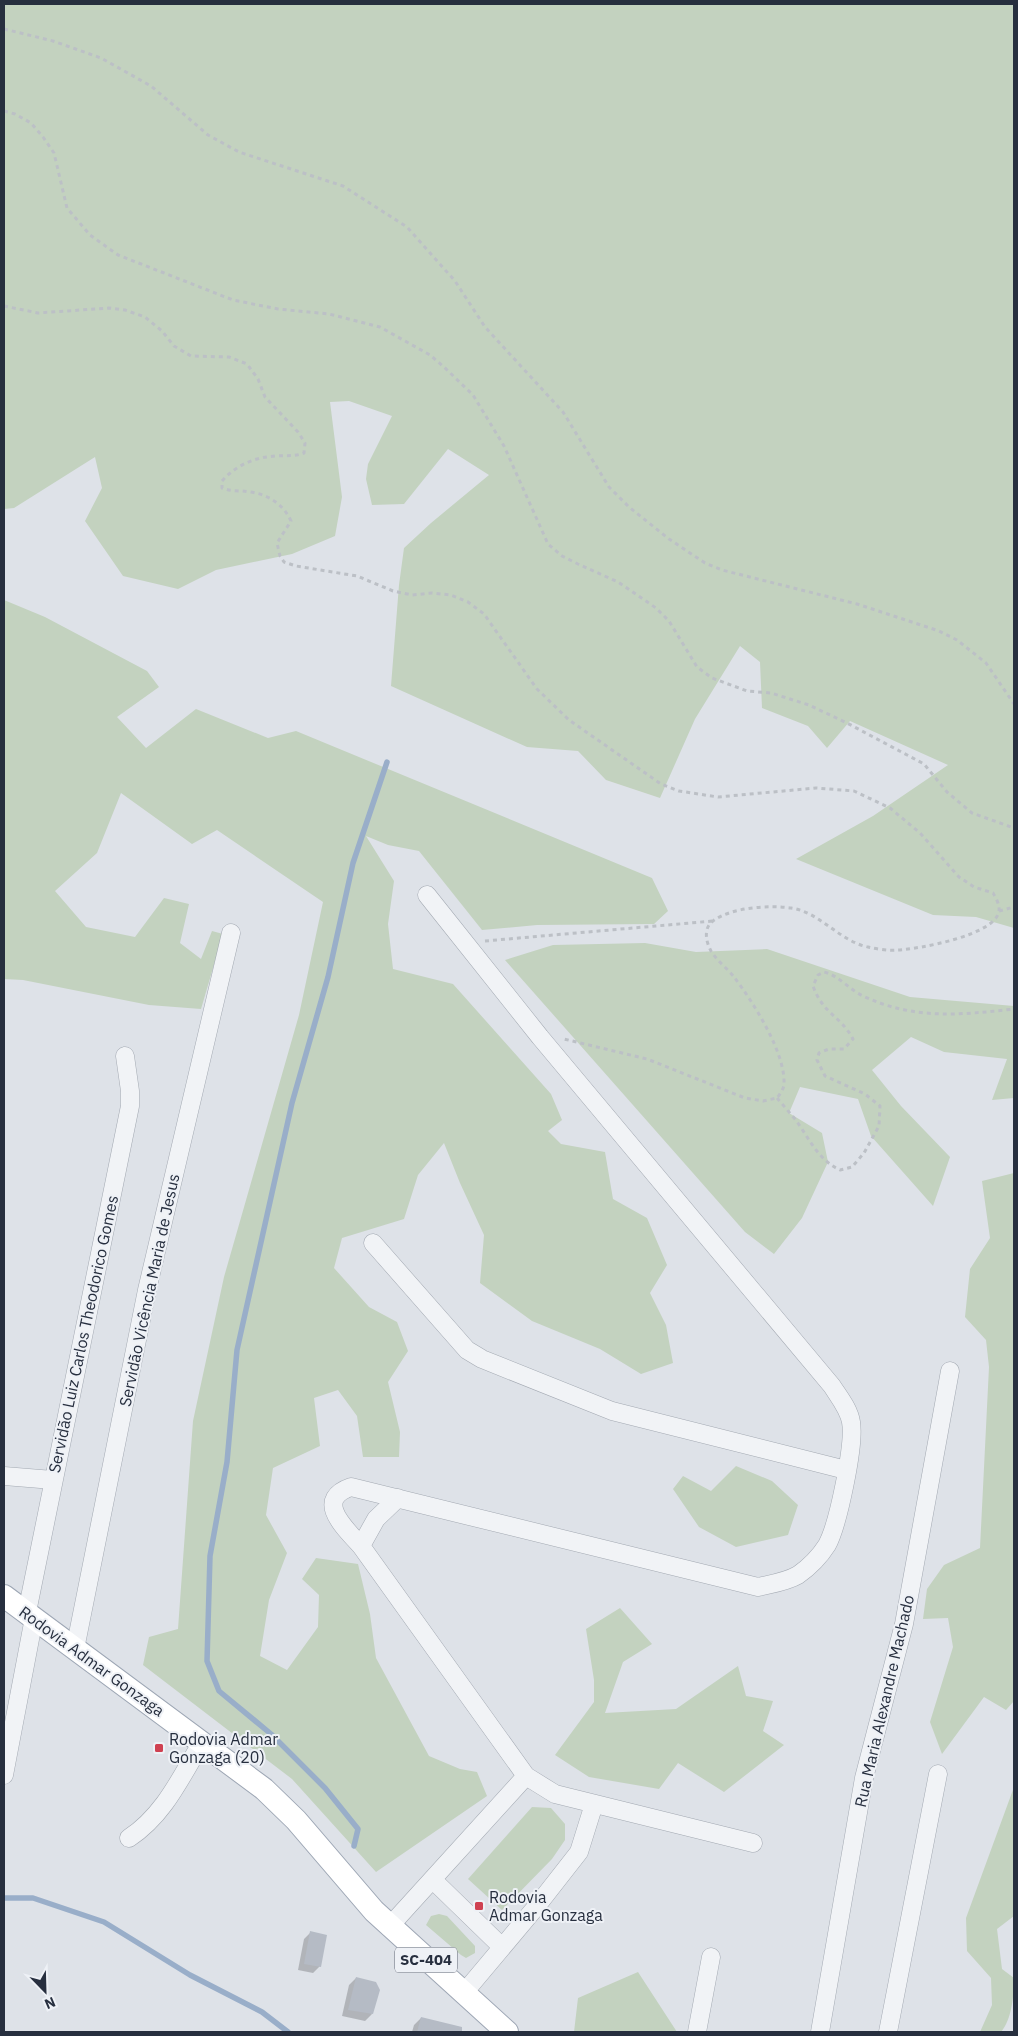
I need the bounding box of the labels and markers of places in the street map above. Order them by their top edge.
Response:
place label: Rodovia Admar Gonzaga (20) [169,1729,278,1767]
marker: Rodovia Admar Gonzaga (20) [153,1742,165,1754]
place label: Rodovia Admar Gonzaga [489,1887,603,1925]
marker: Rodovia Admar Gonzaga [473,1900,485,1912]

